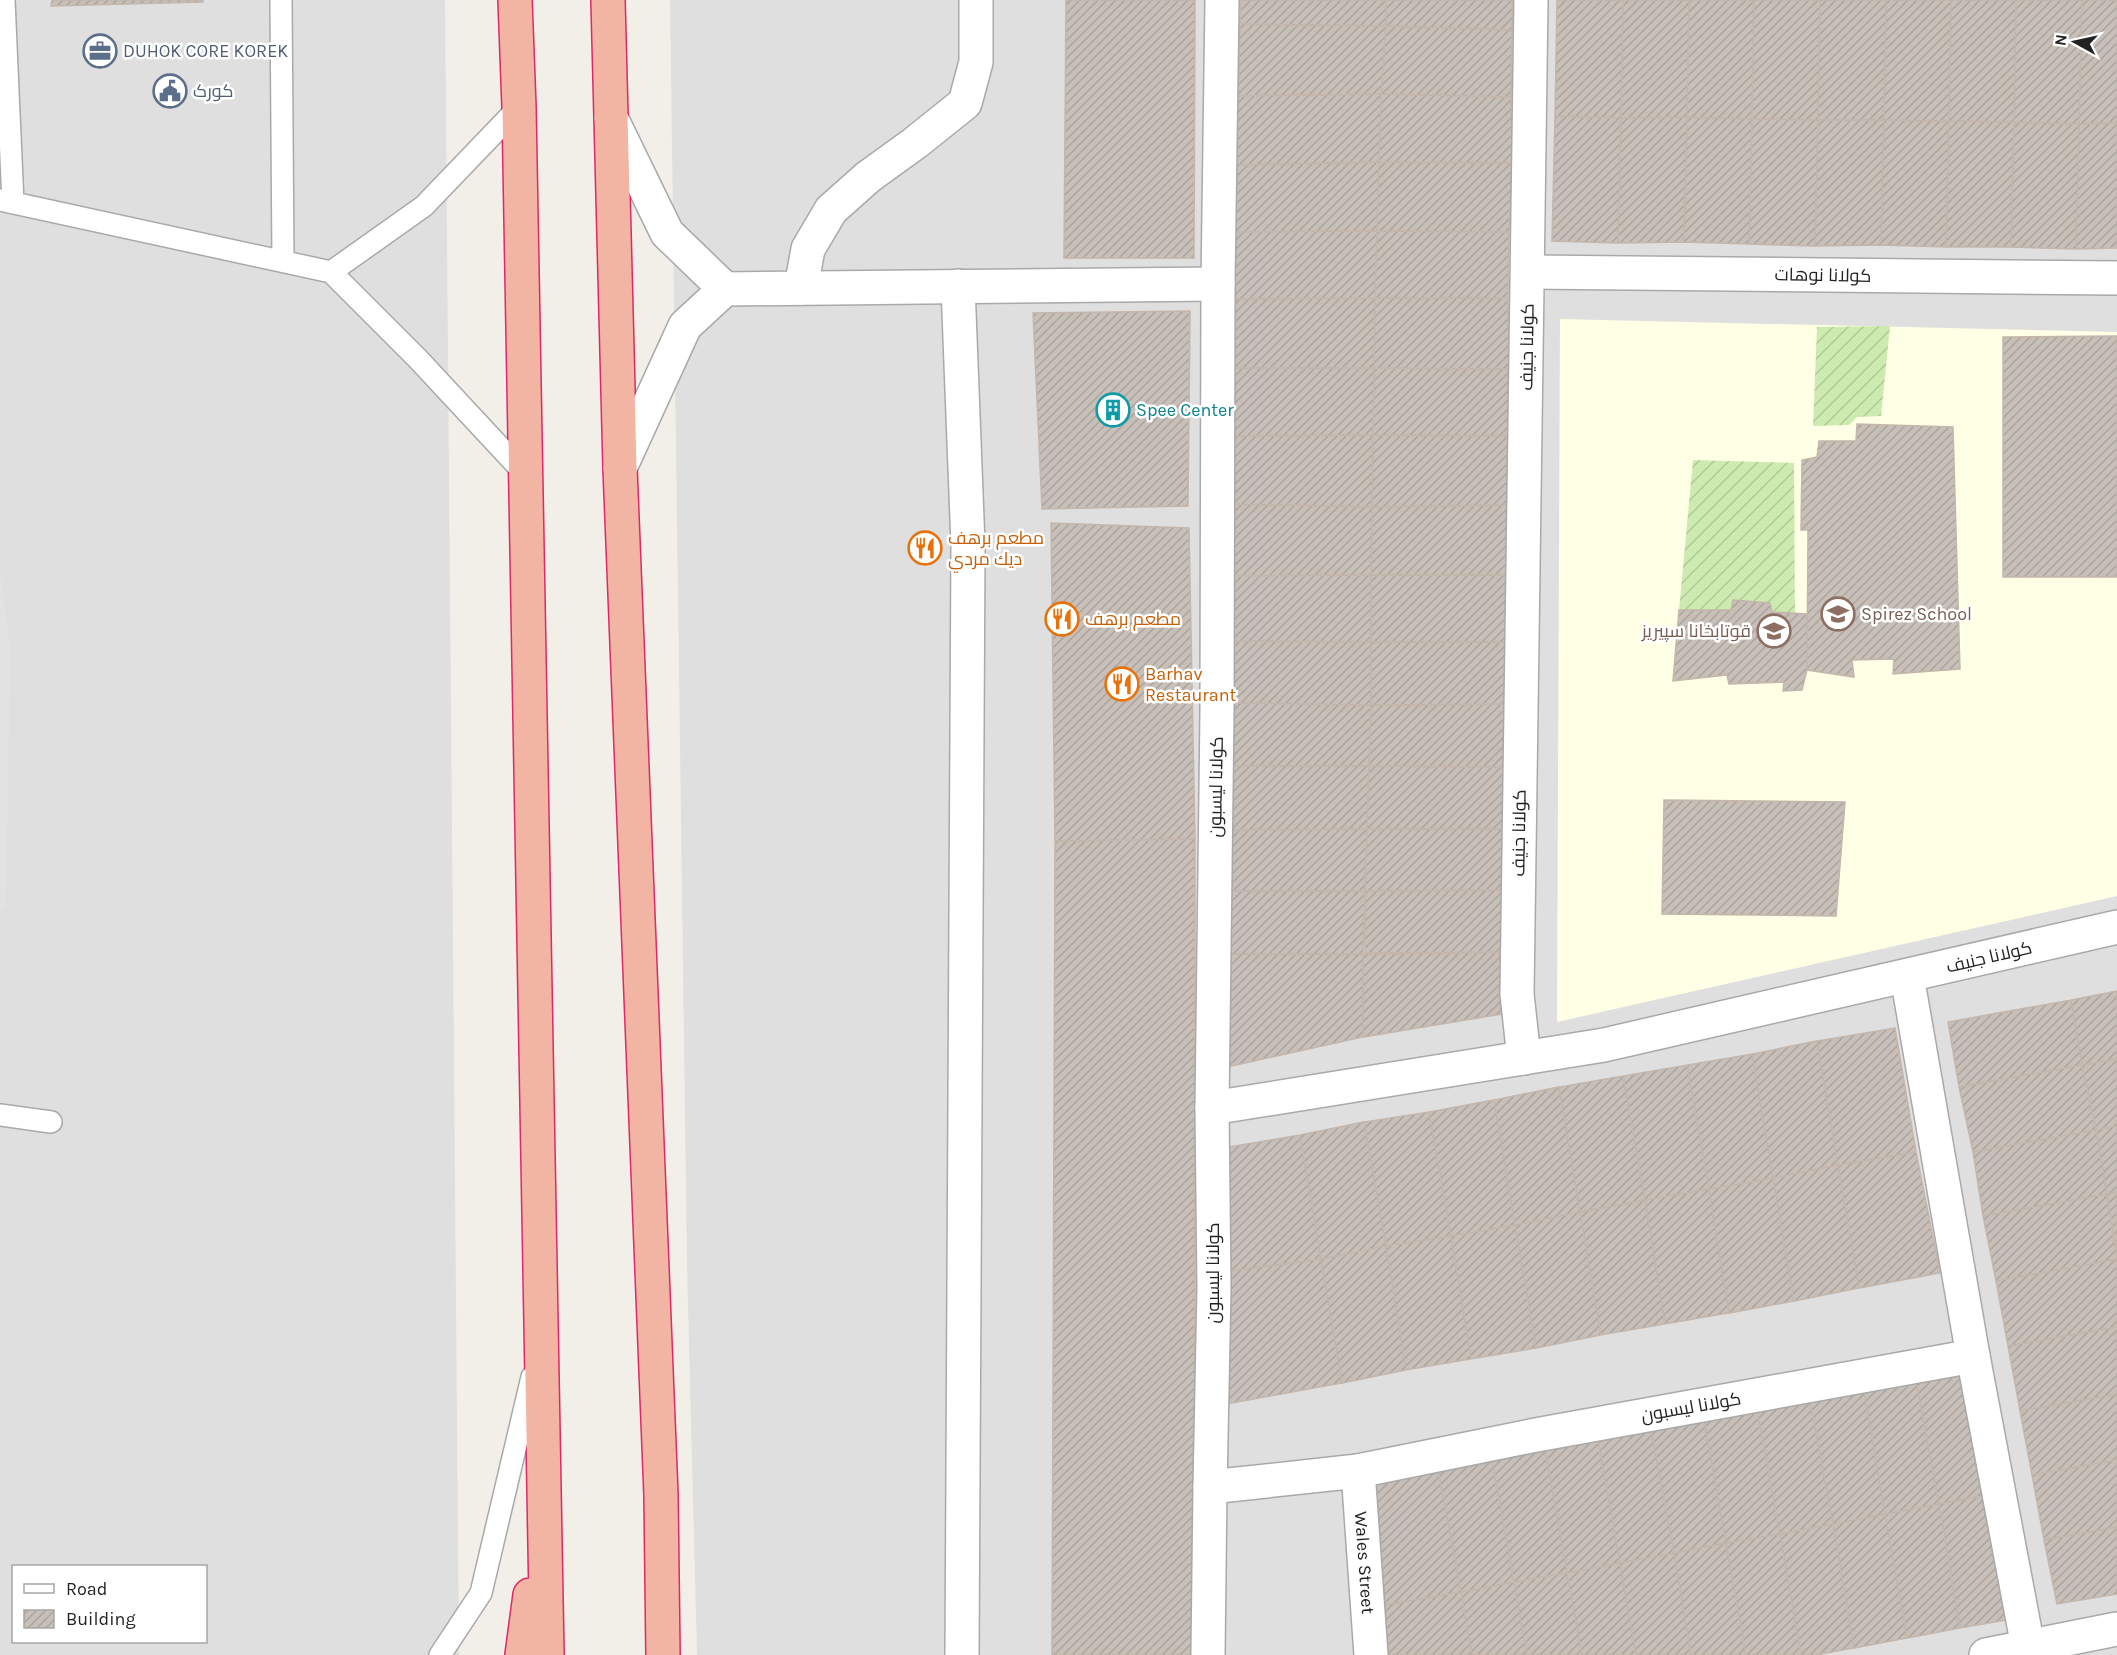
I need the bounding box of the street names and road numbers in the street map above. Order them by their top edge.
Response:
street label: كولانا نوهات [1774,263,1872,287]
street label: كولانا جنيف [1515,303,1539,391]
street label: كولانا ليسبون [1204,736,1228,838]
street label: كولانا جنيف [1507,789,1531,877]
street label: كولانا جنيف [1944,936,2034,978]
street label: كولانا ليسبون [1202,1222,1224,1324]
street label: كولانا ليسبون [1639,1387,1743,1427]
street label: Wales Street [1350,1511,1379,1615]

